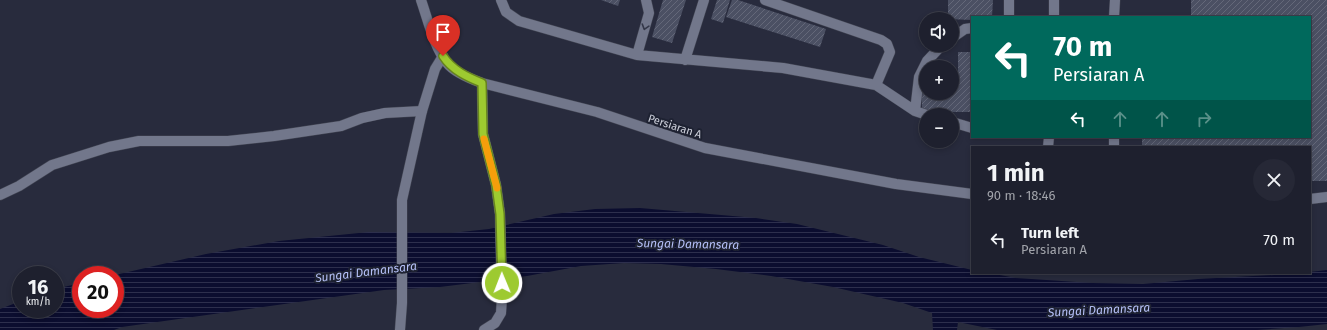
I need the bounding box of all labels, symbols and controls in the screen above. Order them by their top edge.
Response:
map controls [919,12,959,148]
button: sound [919,12,959,52]
pin [426,15,460,56]
icon: arrive [432,21,454,43]
one-way arrow [641,24,650,31]
text: 70 m [1053,30,1112,63]
icon: left [987,32,1039,84]
button: + [919,60,959,100]
text: Persiaran A [1053,64,1144,86]
button: − [919,108,959,148]
icon: left [1067,108,1089,130]
icon: ahead [1109,108,1131,130]
icon: ahead [1151,108,1173,130]
icon: right [1193,108,1215,130]
street label: Persiaran A [646,112,704,142]
text: 1 min [987,159,1045,187]
button: close [1253,159,1295,201]
text: 90 m · 18:46 [987,188,1055,203]
text: Turn left [1021,224,1079,242]
icon: left [987,229,1009,251]
text: 70 m [1263,231,1295,249]
water label: Sungai Damansara [636,236,740,252]
text: Persiaran A [1021,242,1087,257]
water label: Sungai Damansara [313,259,418,285]
position arrow [481,262,523,304]
speed limit sign: 20 [72,266,124,318]
text: 16 [28,275,48,299]
text: km/h [26,296,50,308]
water label: Sungai Damansara [1046,300,1151,320]

